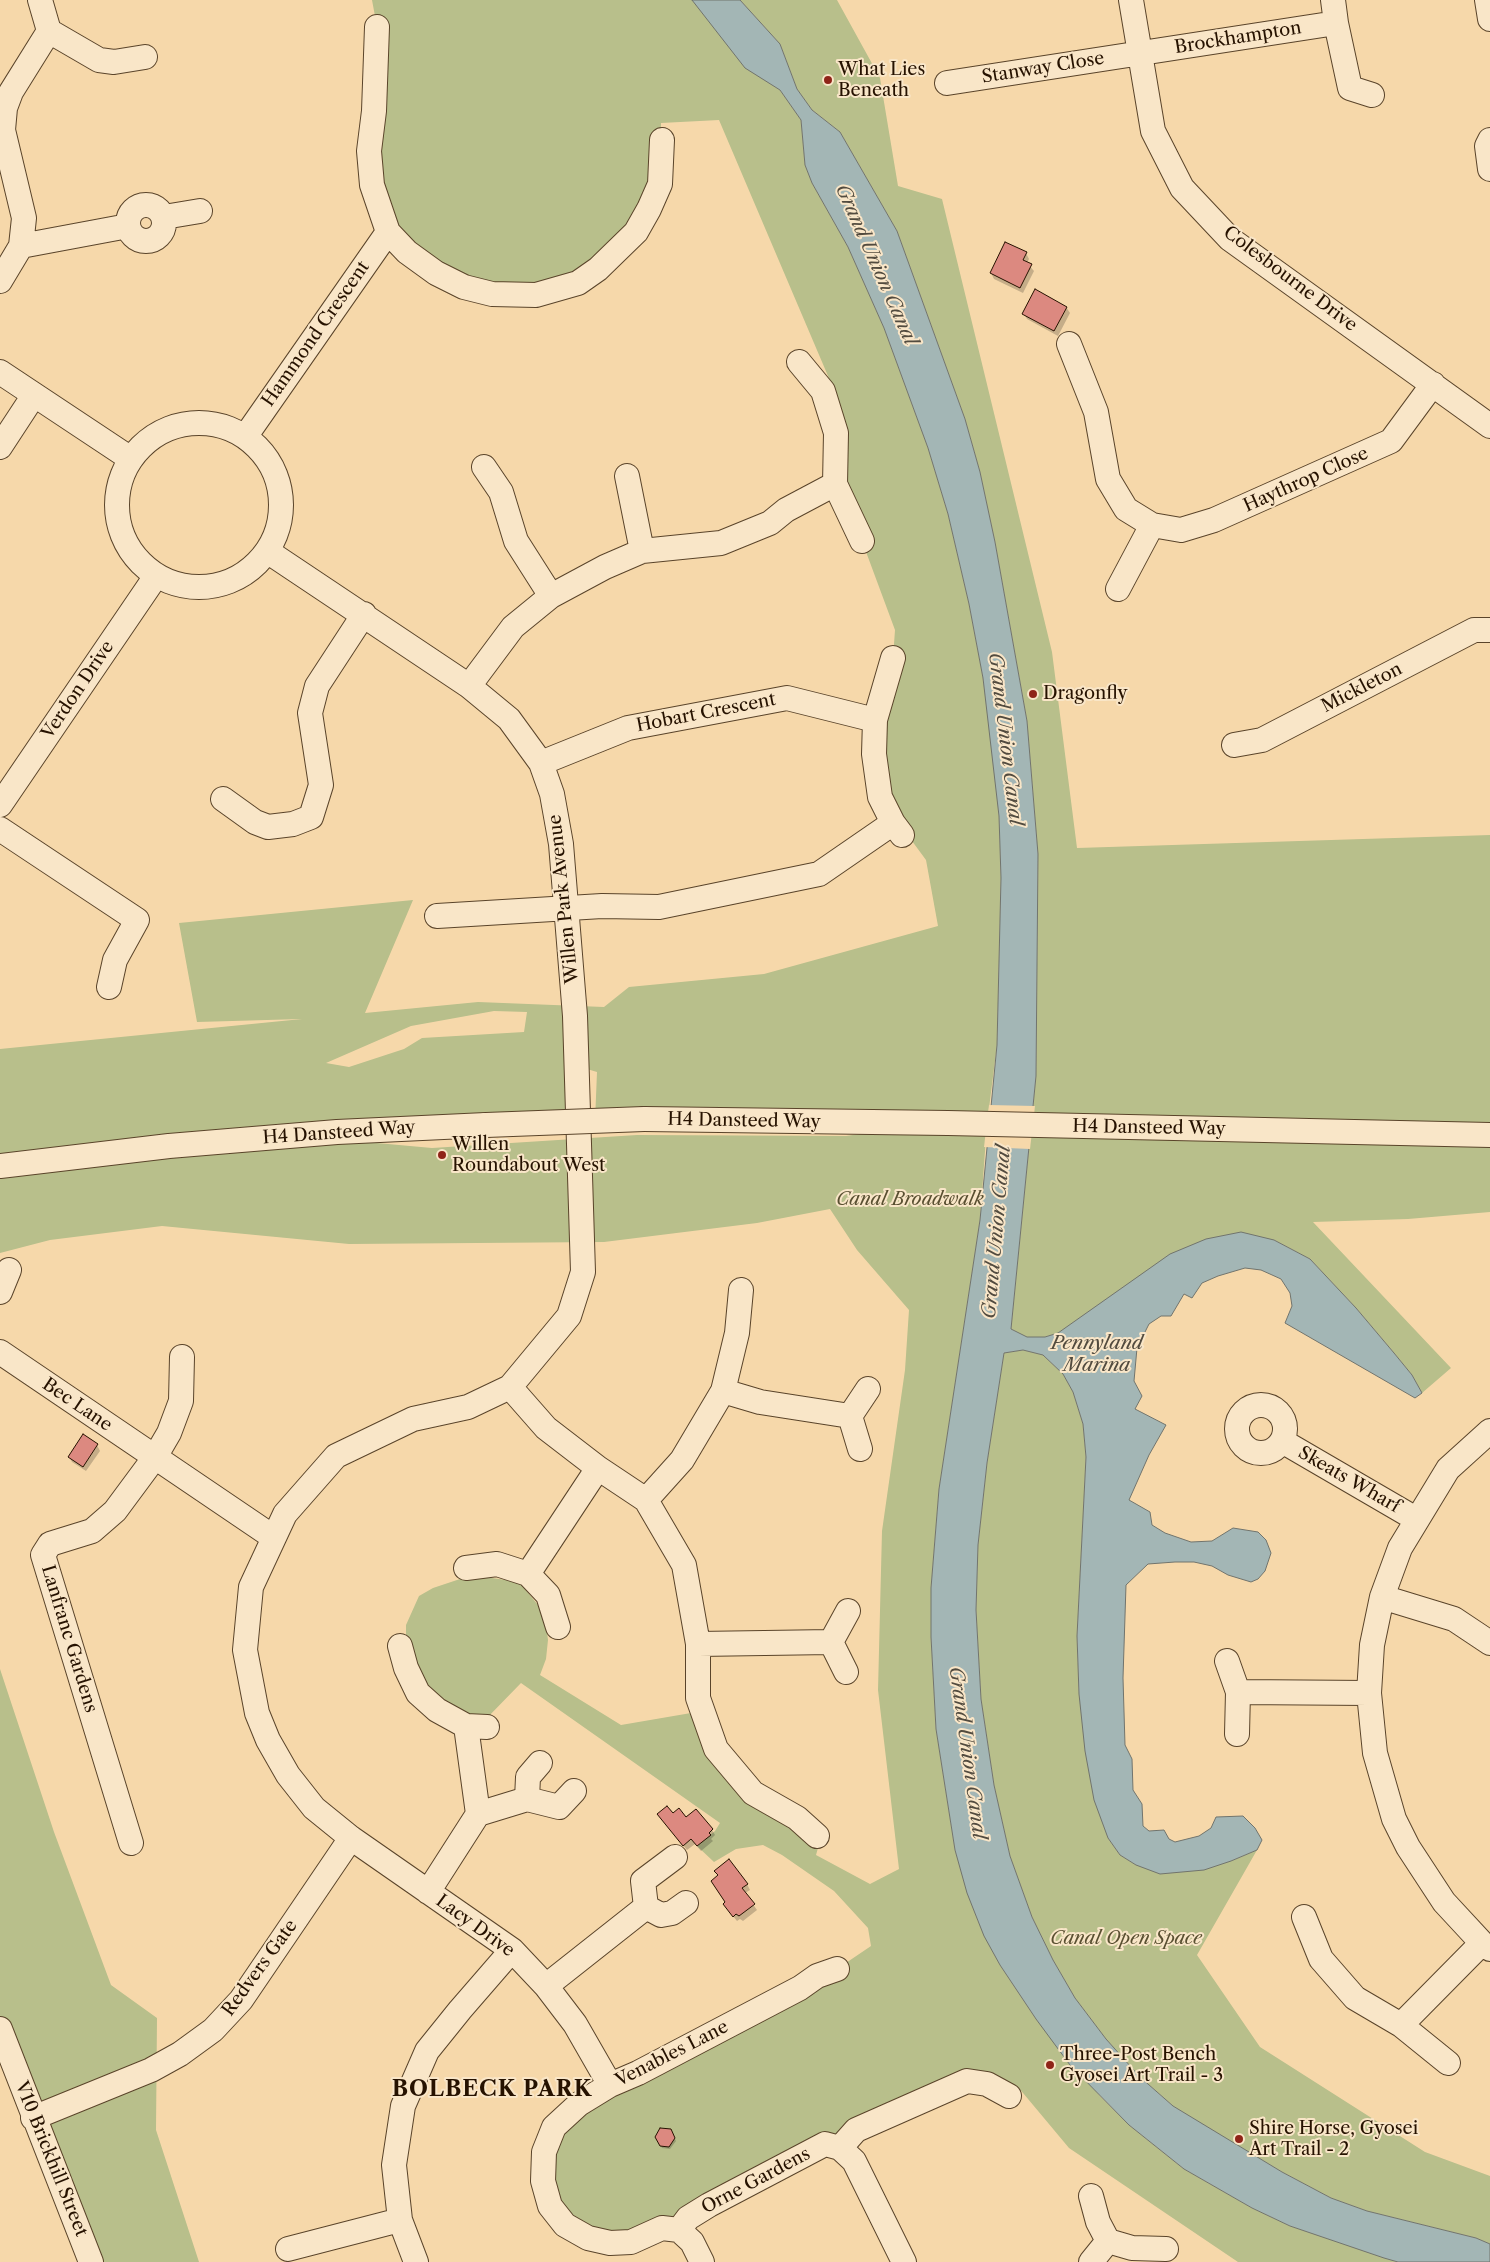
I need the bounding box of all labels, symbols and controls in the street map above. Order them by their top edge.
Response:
street label: Brockhampton [1173,17,1303,59]
street label: Stanway Close [980,48,1106,88]
place label: What Lies Beneath [838,59,925,102]
marker: What Lies Beneath [822,74,834,86]
water label: Grand Union Canal [830,181,922,349]
street label: Colesbourne Drive [1219,222,1361,336]
street label: Hammond Crescent [258,257,374,411]
street label: Haythrop Close [1240,443,1372,517]
street label: Verdon Drive [37,637,119,743]
water label: Grand Union Canal [983,651,1027,827]
street label: Mickleton [1318,658,1406,718]
place label: Dragonfly [1043,683,1128,705]
marker: Dragonfly [1027,688,1039,700]
street label: Hobart Crescent [635,689,777,737]
street label: Willen Park Avenue [544,813,584,985]
street label: H4 Dansteed Way [667,1109,821,1133]
street label: H4 Dansteed Way [1072,1116,1226,1140]
street label: H4 Dansteed Way [262,1117,416,1149]
place label: Willen Roundabout West [452,1134,605,1176]
water label: Grand Union Canal [978,1144,1016,1320]
marker: Willen Roundabout West [436,1149,448,1161]
park label: Canal Broadwalk [836,1189,984,1211]
water label: Pennyland Marina [1051,1333,1143,1377]
street label: Bec Lane [38,1374,116,1436]
street label: Skeats Wharf [1294,1442,1404,1518]
street label: Lanfranc Gardens [36,1563,102,1715]
water label: Grand Union Canal [944,1665,990,1841]
street label: Lacy Drive [431,1890,519,1962]
street label: Redvers Gate [218,1916,302,2020]
park label: Canal Open Space [1050,1928,1202,1950]
street label: Venables Lane [612,2016,732,2092]
place label: Three-Post Bench Gyosei Art Trail - 3 [1060,2044,1223,2086]
marker: Three-Post Bench Gyosei Art Trail - 3 [1044,2059,1056,2071]
district label: BOLBECK PARK [390,2077,594,2103]
street label: V10 Brickhill Street [10,2078,92,2240]
place label: Shire Horse, Gyosei Art Trail - 2 [1249,2118,1418,2160]
marker: Shire Horse, Gyosei Art Trail - 2 [1233,2133,1245,2145]
street label: Orne Gardens [698,2143,814,2219]

